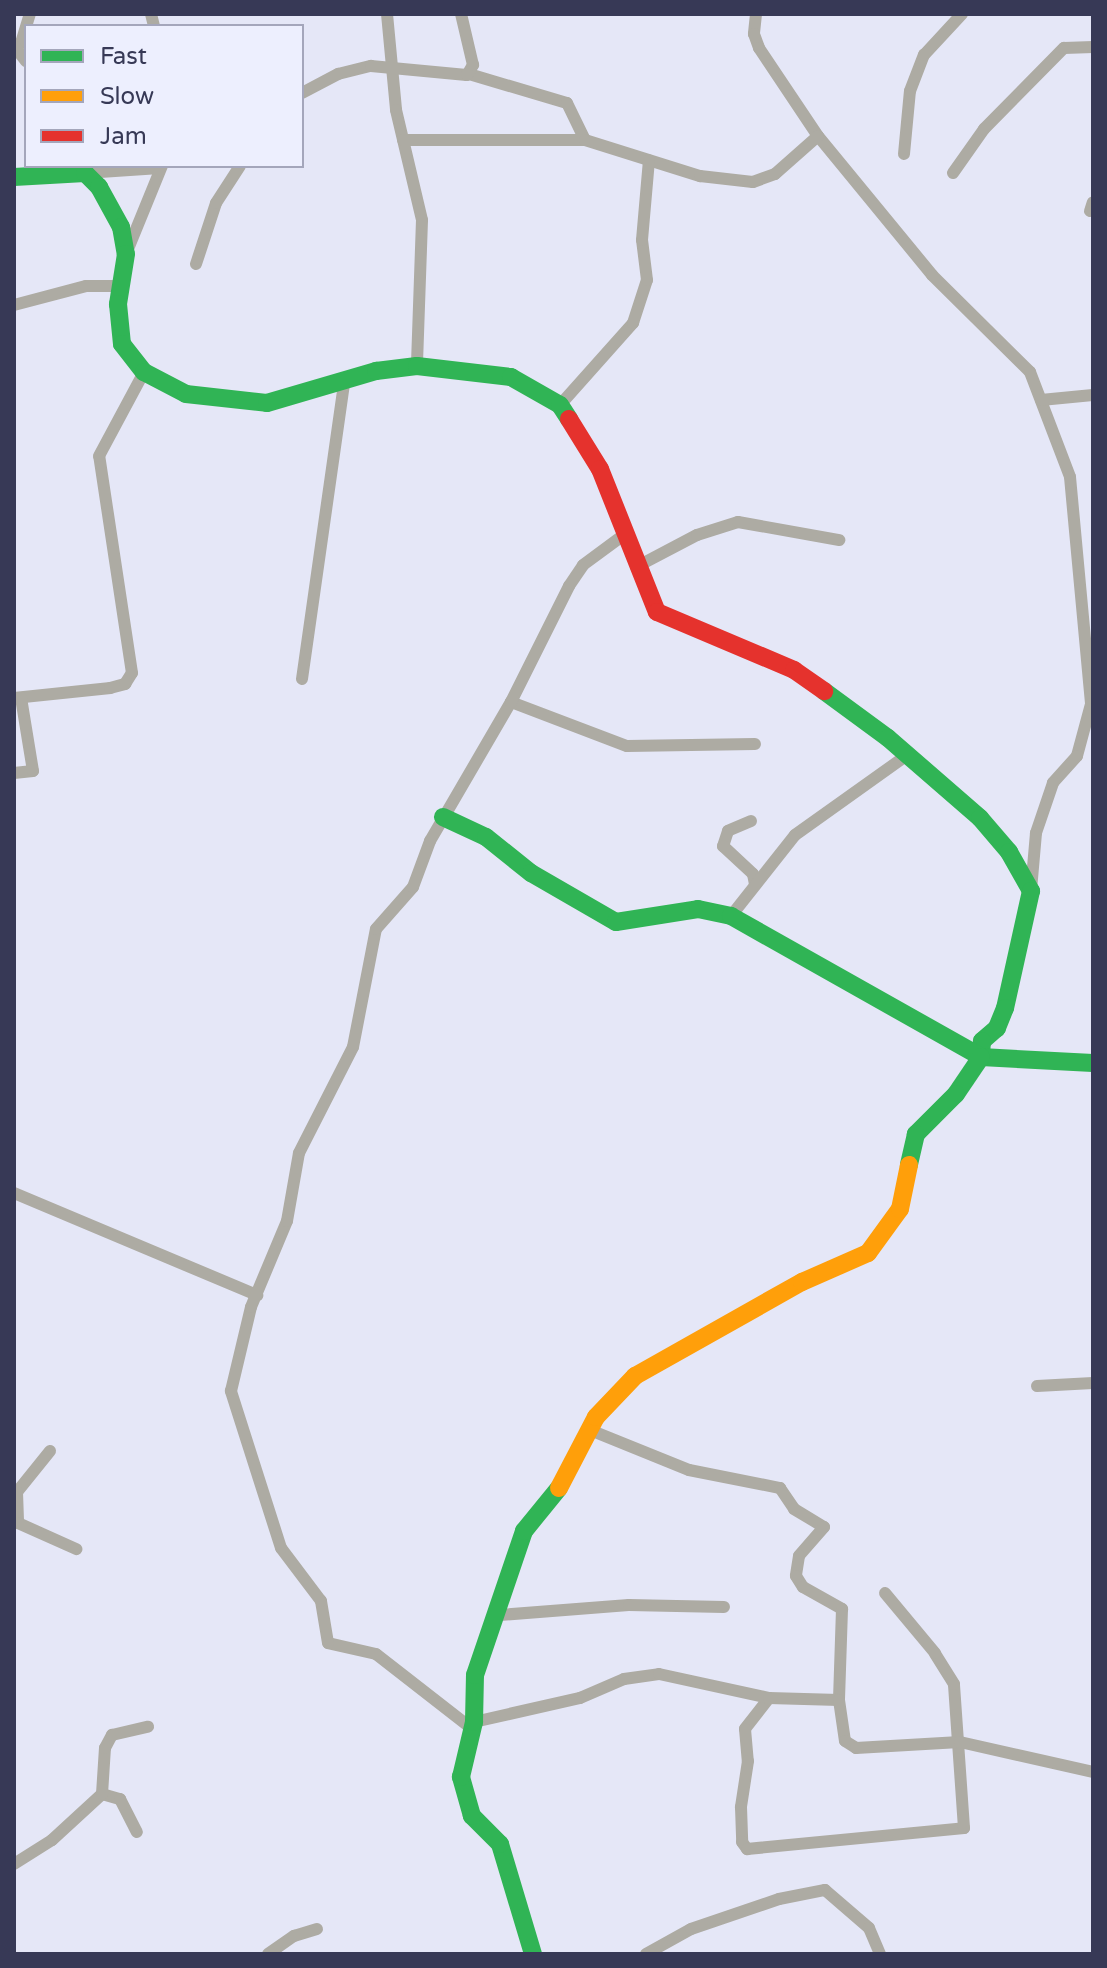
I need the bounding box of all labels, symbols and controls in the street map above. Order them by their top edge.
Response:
legend [24,24,304,168]
text: Fast [100,42,147,71]
text: Slow [100,82,154,111]
text: Jam [100,122,147,151]

